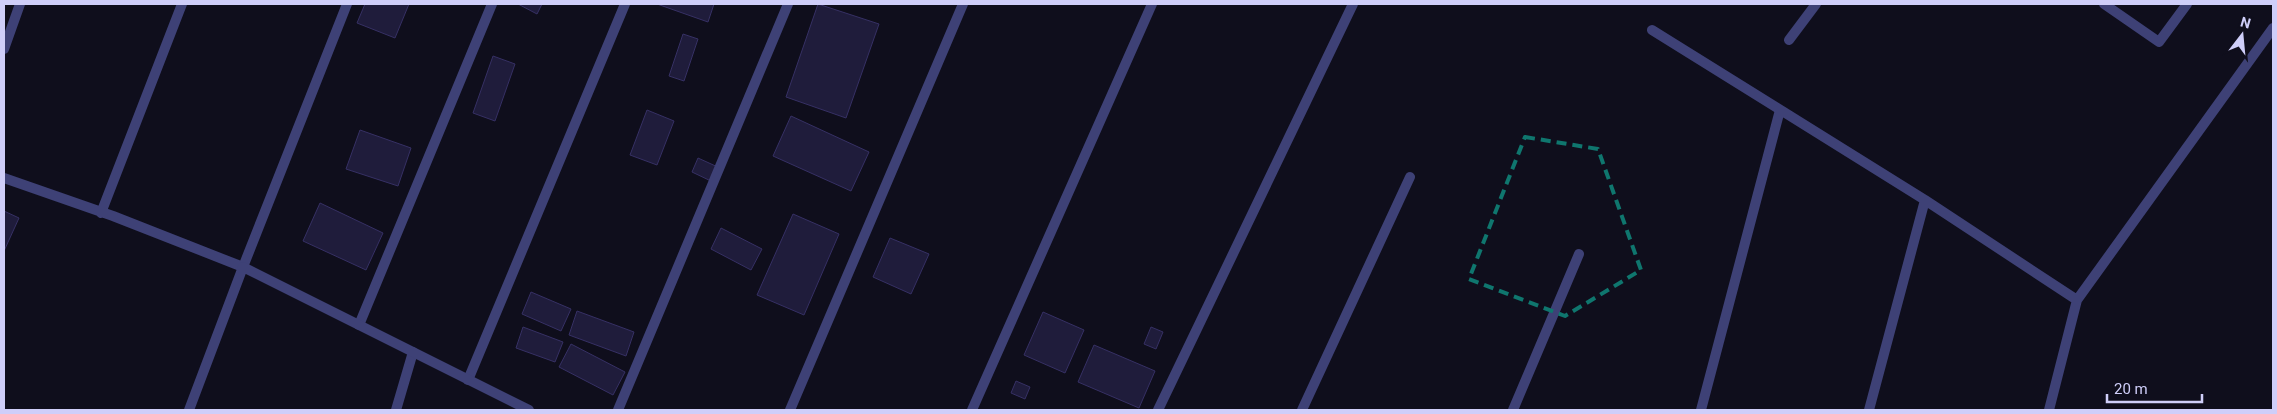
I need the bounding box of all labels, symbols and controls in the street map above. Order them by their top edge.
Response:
north arrow [2217,10,2267,60]
text: N [2239,13,2253,32]
scale bar [2107,372,2202,404]
text: 20 m [2114,380,2148,398]

